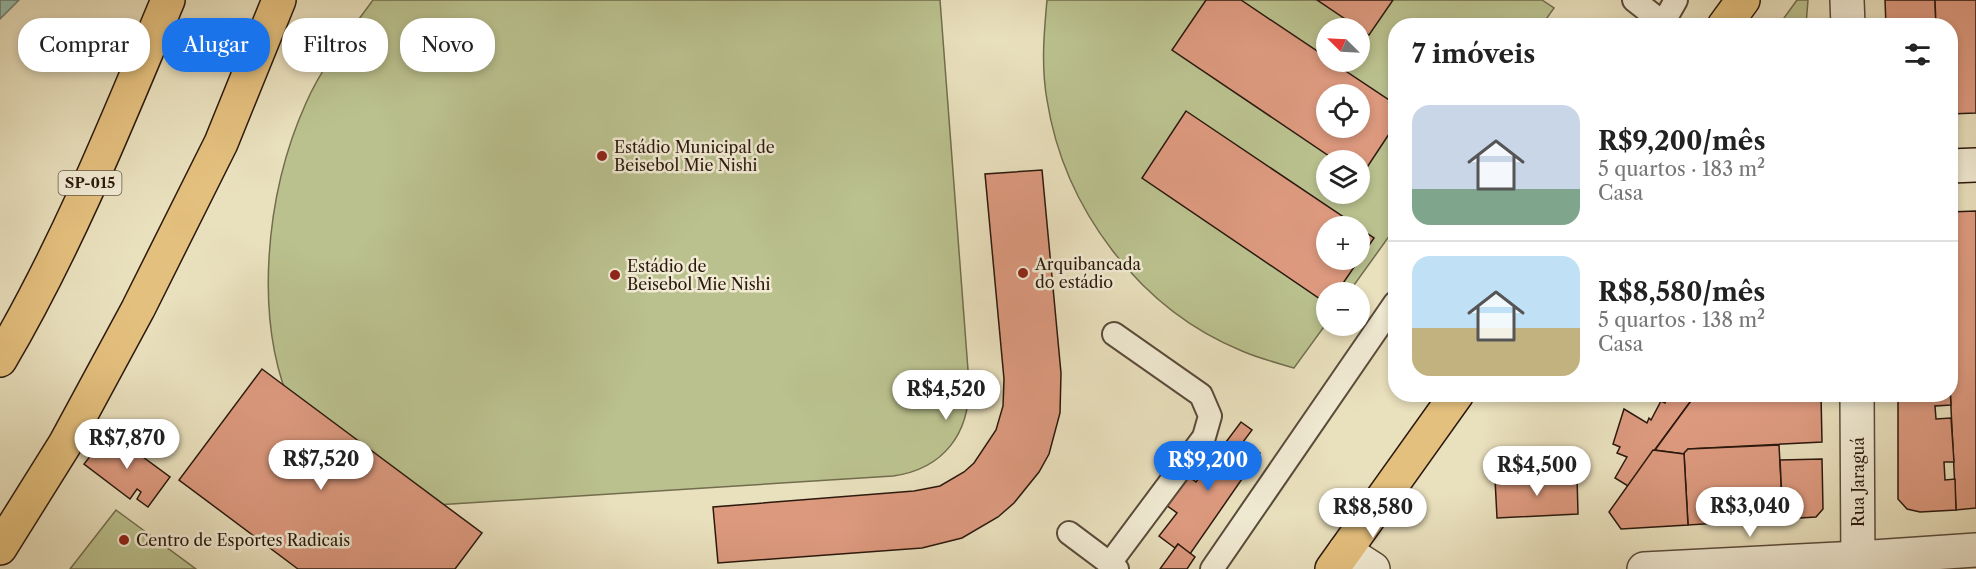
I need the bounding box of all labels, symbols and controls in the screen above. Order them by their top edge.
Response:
chip: Comprar [18,18,150,72]
chip: Alugar [162,18,270,72]
chip: Filtros [282,18,388,72]
chip: Novo [400,18,495,72]
north arrow [1316,18,1370,72]
map controls [1316,18,1370,336]
text: 7 imóveis [1412,38,1535,70]
icon: filters [1901,38,1934,71]
button: locate [1316,84,1370,138]
text: R$9,200/mês [1598,125,1765,157]
icon: home [1460,129,1532,201]
place label: Estádio Municipal de Beisebol Mie Nishi [614,137,775,175]
marker: Estádio Municipal de Beisebol Mie Nishi [595,149,609,163]
button: layers [1316,150,1370,204]
text: 5 quartos · 183 m² [1598,157,1765,181]
road number: SP-015 [58,171,122,195]
text: Casa [1598,181,1643,205]
button: + [1316,216,1370,270]
place label: Arquibancada do estádio [1034,254,1141,292]
place label: Estádio de Beisebol Mie Nishi [627,256,771,294]
marker: Arquibancada do estádio [1016,266,1030,280]
marker: Estádio de Beisebol Mie Nishi [608,268,622,282]
text: R$8,580/mês [1598,276,1765,308]
icon: home [1460,280,1532,352]
button: − [1316,282,1370,336]
text: 5 quartos · 138 m² [1598,308,1765,332]
text: Casa [1598,332,1643,356]
pin: R$4,520 [891,370,1001,421]
text: R$4,520 [906,377,986,401]
pin: R$7,870 [72,419,182,470]
text: R$7,870 [89,426,165,450]
street label: Rua Jaraguá [1848,437,1868,527]
pin: R$7,520 [266,440,376,491]
pin: R$9,200 [1153,441,1263,492]
pin: R$4,500 [1482,446,1592,497]
text: R$7,520 [283,447,360,471]
text: R$9,200 [1168,448,1248,472]
text: R$4,500 [1497,453,1577,477]
pin: R$3,040 [1695,487,1805,538]
pin: R$8,580 [1318,488,1428,539]
text: R$3,040 [1710,494,1790,518]
text: R$8,580 [1333,495,1413,519]
place label: Centro de Esportes Radicais [136,530,350,550]
marker: Centro de Esportes Radicais [117,533,131,547]

